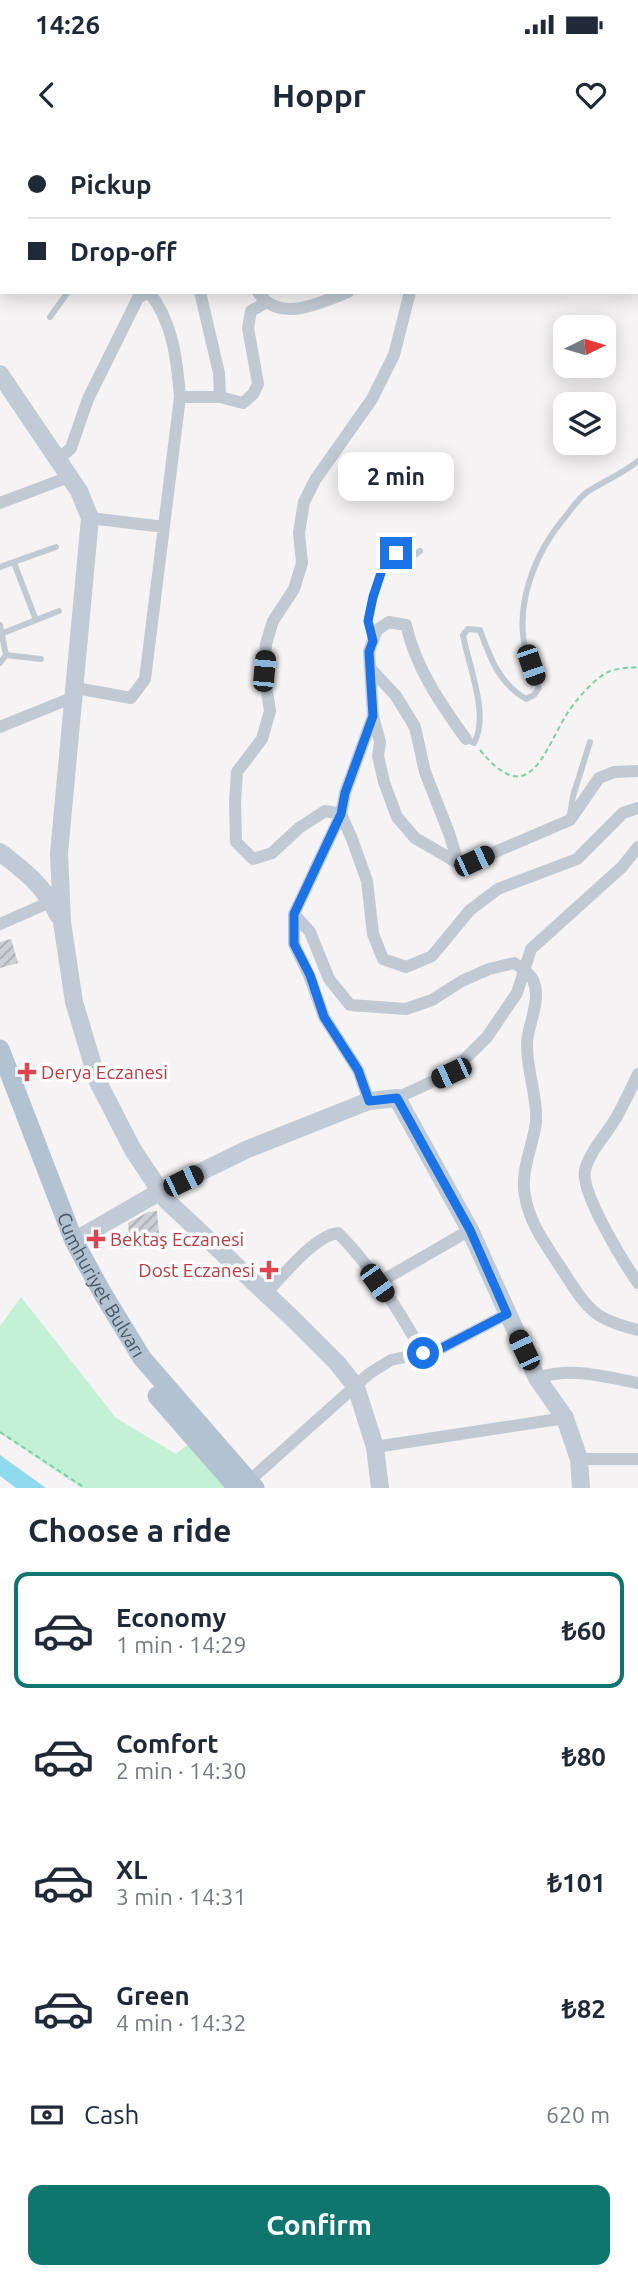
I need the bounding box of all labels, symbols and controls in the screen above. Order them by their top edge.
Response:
text: 14:26 [35,10,100,39]
icon: back [28,76,66,114]
icon: heart [572,76,610,114]
text: Hoppr [272,77,366,113]
text: Pickup [70,170,152,199]
text: Drop-off [70,237,177,266]
north arrow [553,315,616,378]
map controls [553,315,616,455]
button: layers [553,392,616,455]
callout: 2 min [338,452,454,500]
text: 2 min [367,464,425,489]
route end [380,537,412,569]
car [515,642,548,688]
car [252,649,277,693]
car [451,843,498,879]
car [428,1055,475,1091]
place label: Derya Eczanesi [41,1061,168,1083]
marker: Derya Eczanesi [19,1064,35,1080]
car [160,1162,207,1200]
street label: Cumhuriyet Bulvarı [53,1209,150,1361]
place label: Bektaş Eczanesi [110,1228,244,1250]
marker: Bektaş Eczanesi [88,1231,104,1247]
place label: Dost Eczanesi [138,1259,255,1281]
car [357,1260,398,1306]
marker: Dost Eczanesi [261,1262,277,1278]
car [506,1327,543,1373]
route start [407,1337,439,1369]
text: Choose a ride [28,1512,231,1548]
icon: car [32,1599,95,1662]
text: Economy [116,1603,226,1632]
text: ₺60 [562,1616,606,1645]
text: 1 min · 14:29 [116,1632,247,1657]
icon: car [32,1725,95,1788]
text: Comfort [116,1729,219,1758]
text: ₺80 [562,1742,606,1771]
text: 2 min · 14:30 [116,1758,247,1783]
icon: car [32,1851,95,1914]
text: XL [116,1855,147,1884]
text: ₺101 [547,1868,606,1897]
text: 3 min · 14:31 [116,1884,247,1909]
icon: car [32,1977,95,2040]
text: Green [116,1981,190,2010]
text: ₺82 [562,1994,606,2023]
text: 4 min · 14:32 [116,2010,247,2035]
icon: cash [28,2096,66,2134]
text: Cash [84,2100,139,2129]
text: 620 m [546,2102,610,2127]
button: Confirm [28,2185,610,2265]

